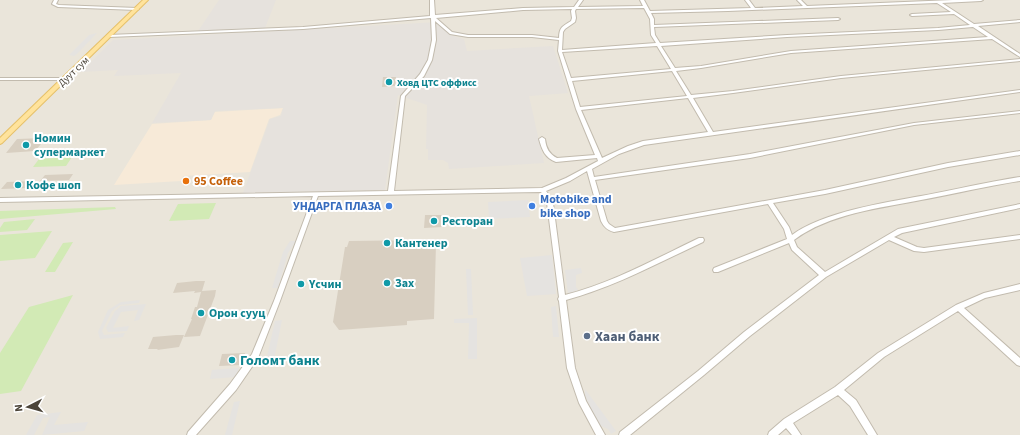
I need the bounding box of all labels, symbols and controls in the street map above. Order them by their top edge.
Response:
street label: Дуут сум [55,53,92,90]
place label: Ховд ЦТС оффисс [397,76,477,90]
marker: Ховд ЦТС оффисс [384,77,394,87]
place label: Номин супермаркет [34,130,105,161]
marker: Номин супермаркет [21,140,31,150]
place label: 95 Coffee [194,173,243,190]
marker: 95 Coffee [181,176,191,186]
place label: Кофе шоп [26,177,81,194]
marker: Кофе шоп [13,180,23,190]
place label: Motobike and bike shop [540,191,612,222]
place label: УНДАРГА ПЛАЗА [293,198,381,215]
marker: УНДАРГА ПЛАЗА [384,201,394,211]
marker: Motobike and bike shop [527,201,537,211]
place label: Ресторан [442,213,493,230]
marker: Ресторан [429,216,439,226]
place label: Кантенер [395,235,448,252]
marker: Кантенер [382,238,392,248]
place label: Зах [395,275,414,292]
place label: Үсчин [308,276,341,293]
marker: Зах [382,278,392,288]
marker: Үсчин [296,279,306,289]
place label: Орон сууц [209,305,265,322]
marker: Орон сууц [196,308,206,318]
place label: Хаан банк [595,327,660,347]
marker: Хаан банк [582,331,592,341]
place label: Голомт банк [240,351,320,371]
marker: Голомт банк [227,355,237,365]
north arrow [8,387,48,427]
text: N [11,404,26,412]

